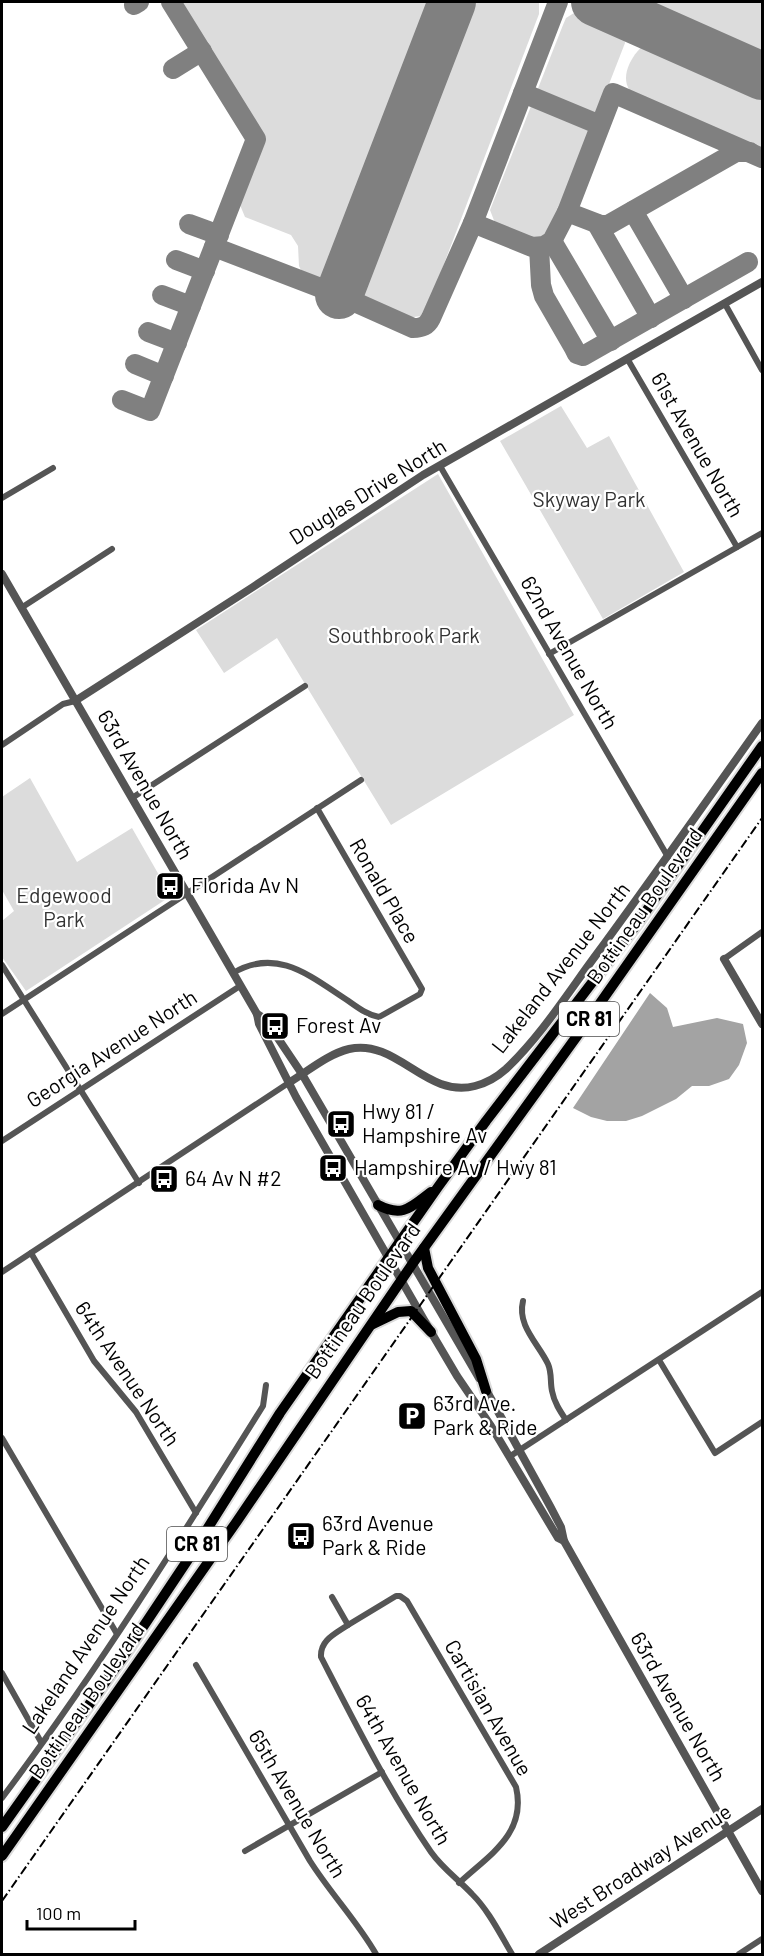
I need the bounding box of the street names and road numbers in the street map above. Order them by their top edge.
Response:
street label: 61st Avenue North [647,367,750,521]
street label: Douglas Drive North [284,432,450,549]
street label: 62nd Avenue North [516,571,624,733]
street label: 63rd Avenue North [93,705,199,863]
street label: Bottineau Boulevard [581,822,707,988]
street label: Ronald Place [345,833,425,947]
street label: Lakeland Avenue North [485,877,634,1057]
street label: Georgia Avenue North [21,983,201,1112]
road number: CR 81 [559,1002,619,1036]
street label: Bottineau Boulevard [299,1217,425,1383]
street label: 64th Avenue North [71,1296,186,1450]
road number: CR 81 [167,1527,227,1561]
street label: Lakeland Avenue North [16,1550,154,1738]
street label: Bottineau Boulevard [23,1617,149,1783]
street label: 63rd Avenue North [626,1627,732,1785]
street label: Cartisian Avenue [440,1635,538,1780]
street label: 64th Avenue North [351,1690,457,1849]
street label: 65th Avenue North [244,1725,352,1882]
street label: West Broadway Avenue [545,1798,735,1934]

